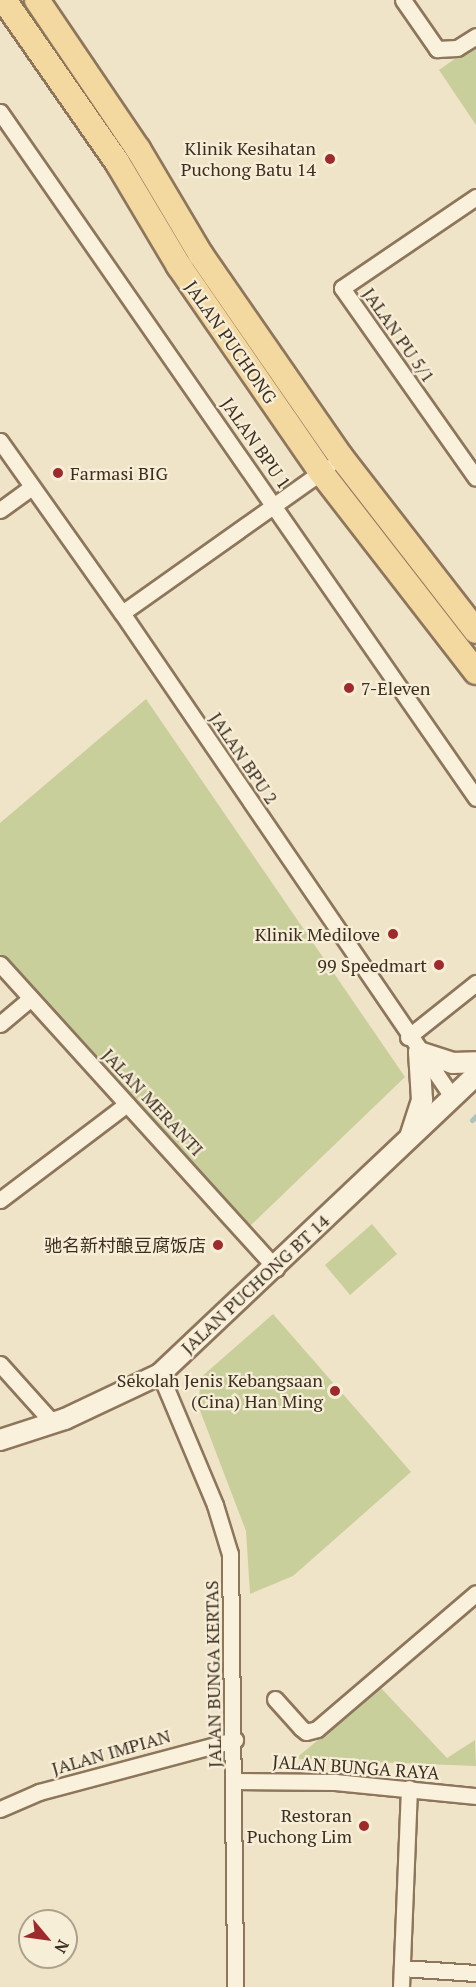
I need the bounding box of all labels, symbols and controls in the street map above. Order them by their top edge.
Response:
place label: Klinik Kesihatan Puchong Batu 14 [181,138,316,180]
marker: Klinik Kesihatan Puchong Batu 14 [321,150,339,168]
street label: JALAN PUCHONG [181,277,281,407]
street label: JALAN PU 5/1 [358,283,440,387]
street label: JALAN BPU 1 [217,393,295,493]
place label: Farmasi BIG [70,462,168,484]
marker: Farmasi BIG [51,466,65,480]
place label: 7-Eleven [361,677,430,699]
marker: 7-Eleven [342,681,356,695]
street label: JALAN BPU 2 [205,708,283,808]
place label: Klinik Medilove [255,923,380,945]
marker: Klinik Medilove [384,925,402,943]
place label: 99 Speedmart [317,954,427,976]
marker: 99 Speedmart [432,958,446,972]
street label: JALAN MERANTI [98,1044,208,1160]
street label: JALAN PUCHONG BT 14 [176,1210,334,1358]
place label: 驰名新村酿豆腐饭店 [44,1234,206,1256]
marker: 驰名新村酿豆腐饭店 [211,1238,225,1252]
place label: Sekolah Jenis Kebangsaan (Cina) Han Ming [117,1370,323,1412]
marker: Sekolah Jenis Kebangsaan (Cina) Han Ming [328,1384,342,1398]
street label: JALAN BUNGA KERTAS [201,1580,225,1768]
street label: JALAN IMPIAN [49,1725,173,1779]
street label: JALAN BUNGA RAYA [271,1750,441,1784]
place label: Restoran Puchong Lim [247,1805,352,1848]
marker: Restoran Puchong Lim [357,1819,371,1833]
north arrow [18,1909,78,1969]
text: N [49,1936,75,1957]

